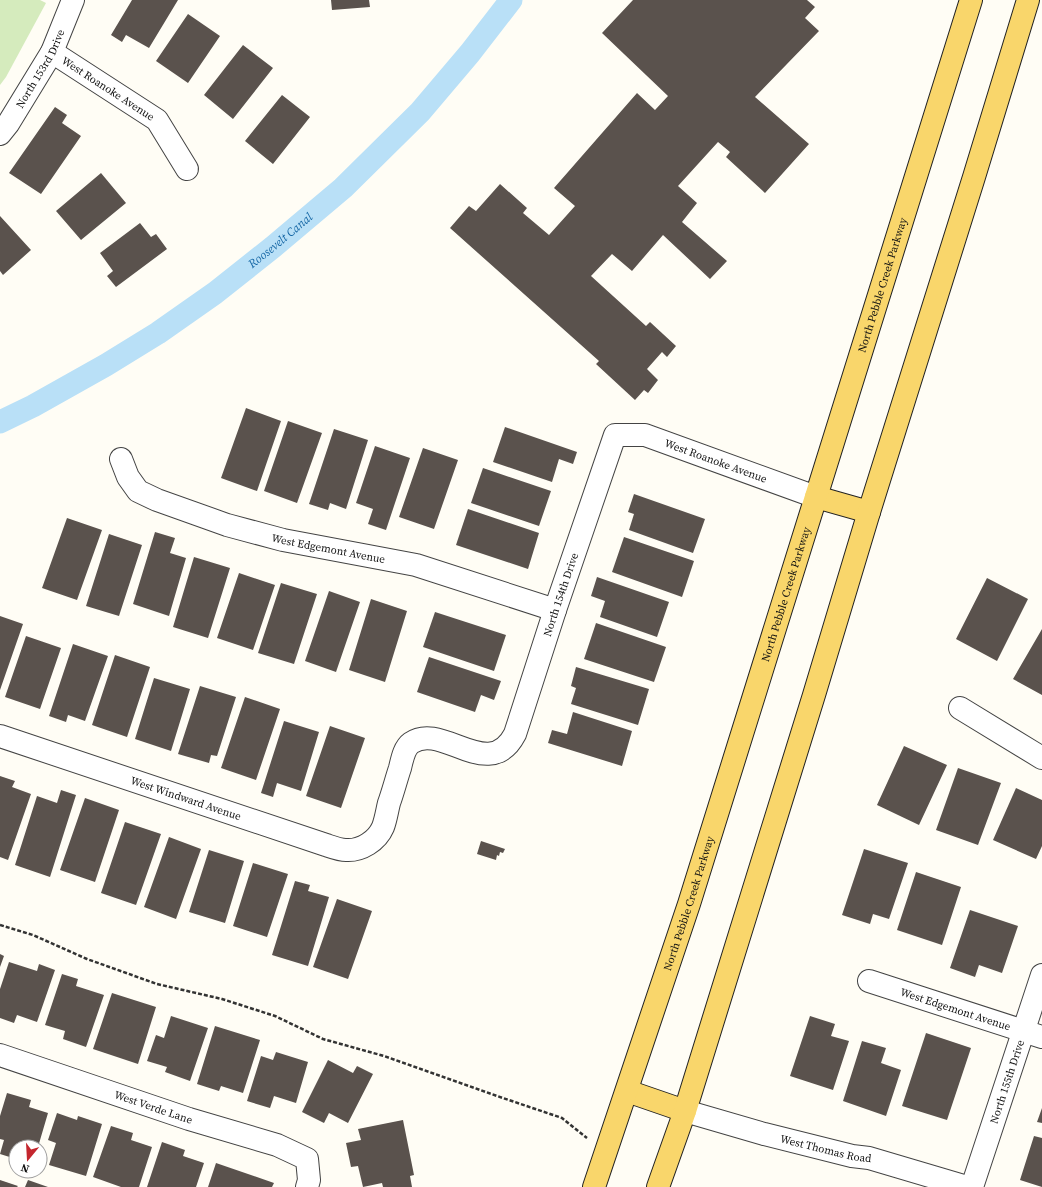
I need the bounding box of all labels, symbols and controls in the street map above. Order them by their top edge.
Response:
street label: North 153rd Drive [12,27,68,111]
street label: West Roanoke Avenue [59,53,158,124]
water label: Roosevelt Canal [244,209,316,272]
street label: North Pebble Creek Parkway [854,215,910,354]
street label: West Roanoke Avenue [663,435,769,486]
street label: North Pebble Creek Parkway [758,525,814,664]
street label: West Edgemont Avenue [270,530,387,567]
street label: North 154th Drive [539,550,582,638]
street label: West Windward Avenue [129,773,244,824]
street label: North Pebble Creek Parkway [660,834,717,973]
street label: West Edgemont Avenue [898,984,1013,1034]
street label: North 155th Drive [986,1037,1028,1125]
street label: West Verde Lane [112,1087,195,1127]
street label: West Thomas Road [779,1131,873,1166]
north arrow [8,1139,48,1179]
text: N [19,1160,31,1176]

